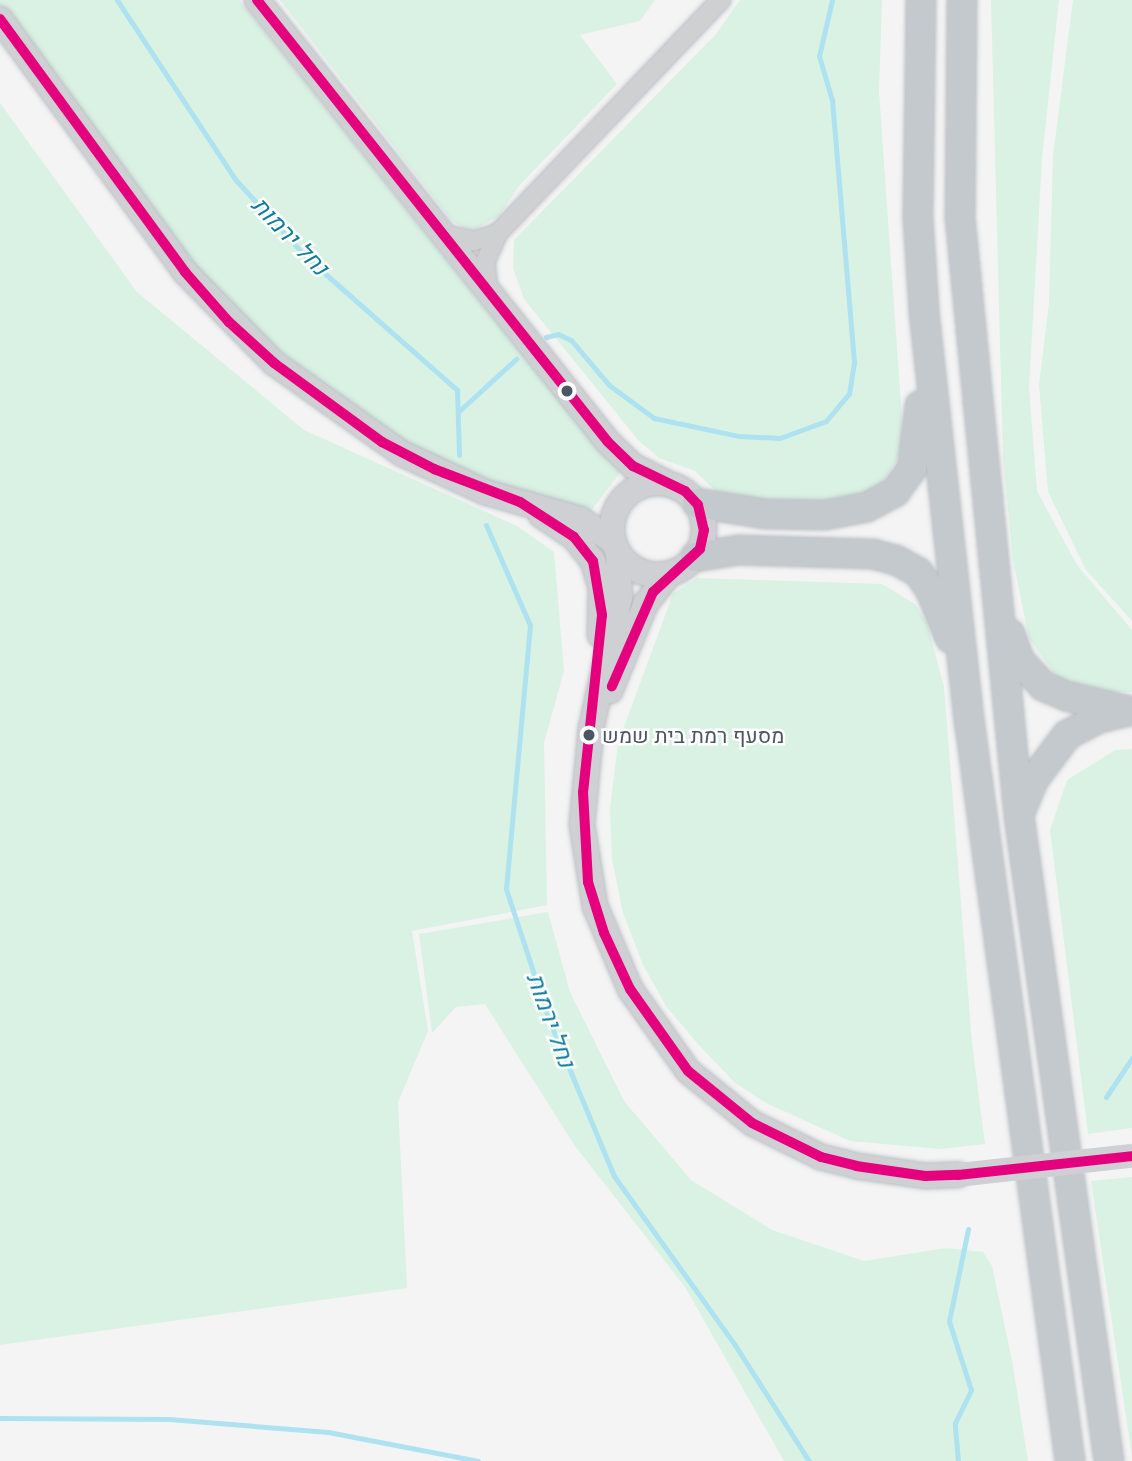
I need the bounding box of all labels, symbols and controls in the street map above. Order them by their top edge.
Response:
water label: נחל ירמות [245,191,335,281]
unlabelled marker [560,384,574,398]
place label: מסעף רמת בית שמש [602,722,784,748]
marker: מסעף רמת בית שמש [582,728,596,742]
water label: נחל ירמות [521,969,581,1071]

